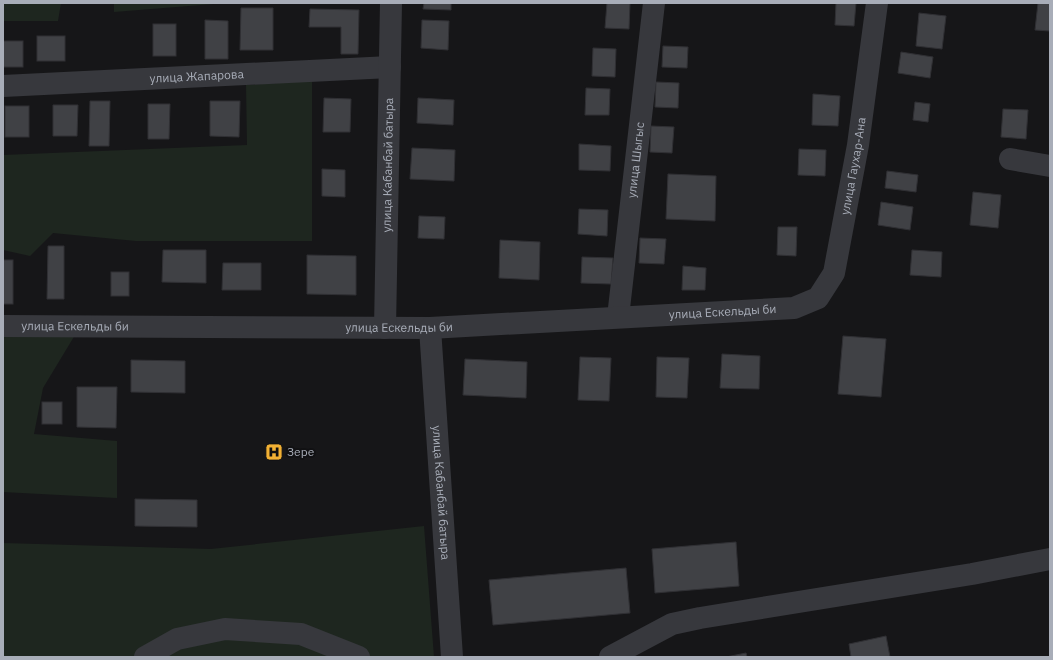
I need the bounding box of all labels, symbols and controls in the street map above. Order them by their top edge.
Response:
street label: улица Жапарова [149,66,245,86]
street label: улица Кабанбай батыра [379,97,396,232]
street label: улица Гаухар-Ана [837,116,869,216]
street label: улица Шыгыс [624,121,647,199]
street label: улица Ескельды би [668,301,777,322]
street label: улица Ескельды би [21,318,129,334]
street label: улица Ескельды би [345,319,453,335]
street label: улица Кабанбай батыра [430,425,454,561]
hospital icon: Зере [264,442,284,462]
place label: Зере [287,444,315,459]

